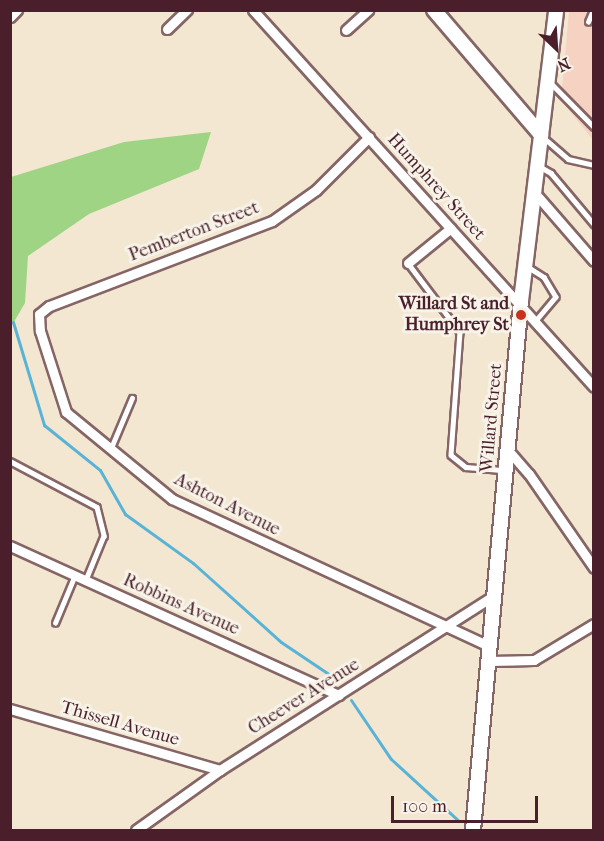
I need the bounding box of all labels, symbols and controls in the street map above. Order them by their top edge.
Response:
north arrow [526,18,586,78]
text: N [554,54,573,76]
street label: Humphrey Street [382,129,490,245]
street label: Pemberton Street [126,197,262,267]
place label: Willard St and Humphrey St [399,294,509,336]
marker: Willard St and Humphrey St [514,308,528,322]
street label: Willard Street [476,362,508,474]
street label: Ashton Avenue [170,469,284,541]
street label: Robbins Avenue [120,570,242,640]
street label: Cheever Avenue [244,654,364,740]
street label: Thissell Avenue [58,697,182,751]
scale bar [394,784,541,822]
text: 100 m [402,796,447,817]

